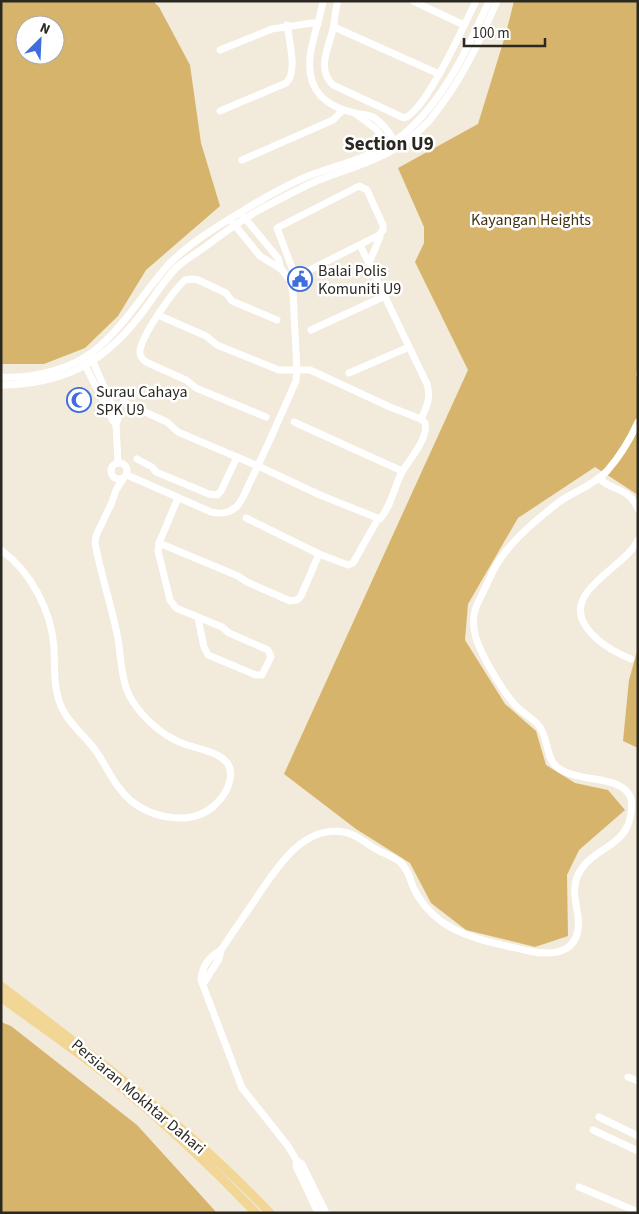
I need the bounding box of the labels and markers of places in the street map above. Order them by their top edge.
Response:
place label: Balai Polis Komuniti U9 [318,260,401,300]
public building icon: Balai Polis Komuniti U9 [287,266,313,292]
place label: Surau Cahaya SPK U9 [96,381,188,421]
mosque icon: Surau Cahaya SPK U9 [66,387,92,413]

